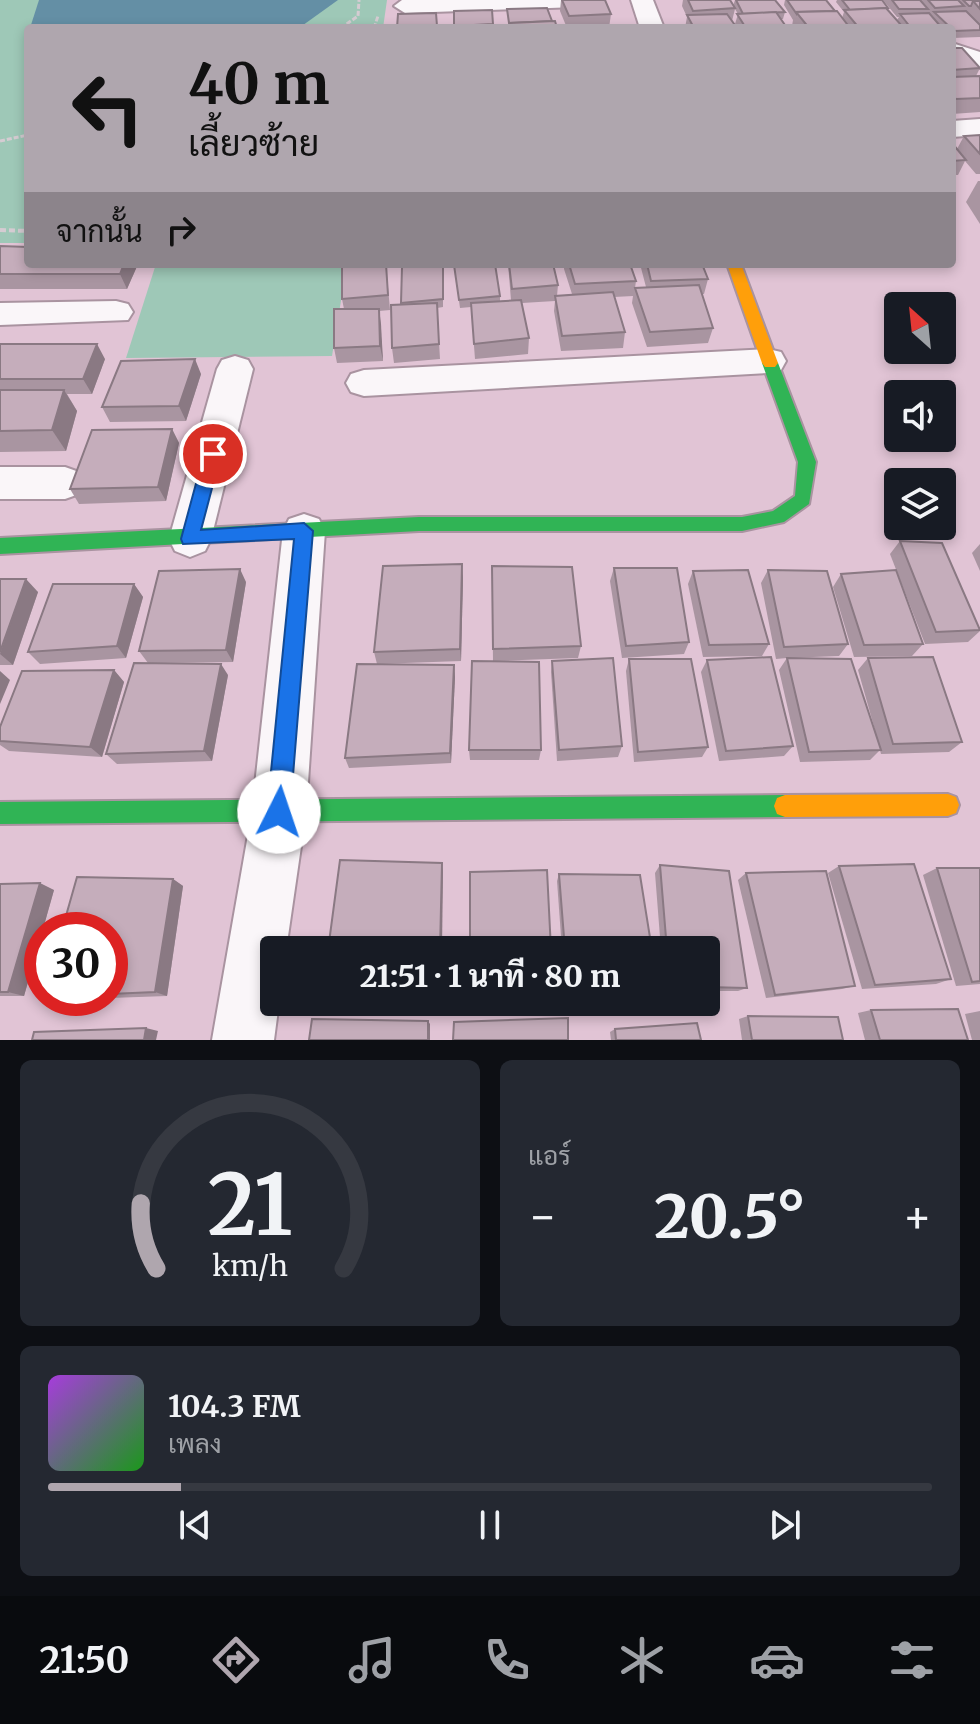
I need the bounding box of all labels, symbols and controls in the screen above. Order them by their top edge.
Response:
text: 40 m [188,49,330,119]
icon: left [56,56,160,160]
text: เลี้ยวซ้าย [188,121,319,166]
icon: right [159,208,203,252]
text: จากนั้น [56,212,143,250]
north arrow [884,292,956,364]
map controls [884,292,956,540]
button: sound [884,380,956,452]
pin [179,420,247,488]
icon: arrive [191,432,235,476]
button: layers [884,468,956,540]
position arrow [237,770,321,854]
speed limit sign: 30 [24,912,128,1016]
text: 21:51 · 1 นาที · 80 m [360,957,620,995]
text: แอร์ [528,1139,571,1172]
text: 21 [207,1153,293,1258]
text: 20.5° [654,1179,806,1254]
text: − [528,1189,557,1244]
text: + [903,1189,932,1244]
text: km/h [212,1248,288,1284]
text: 104.3 FM [168,1387,301,1425]
text: เพลง [168,1427,222,1460]
icon: previous [173,1503,217,1547]
icon: pause [468,1503,512,1547]
icon: next [763,1503,807,1547]
icon: directions [208,1632,264,1688]
icon: music [344,1632,400,1688]
icon: phone [479,1632,535,1688]
icon: climate [614,1632,670,1688]
icon: car [749,1632,805,1688]
icon: filters [884,1632,940,1688]
text: 21:50 [40,1638,129,1683]

